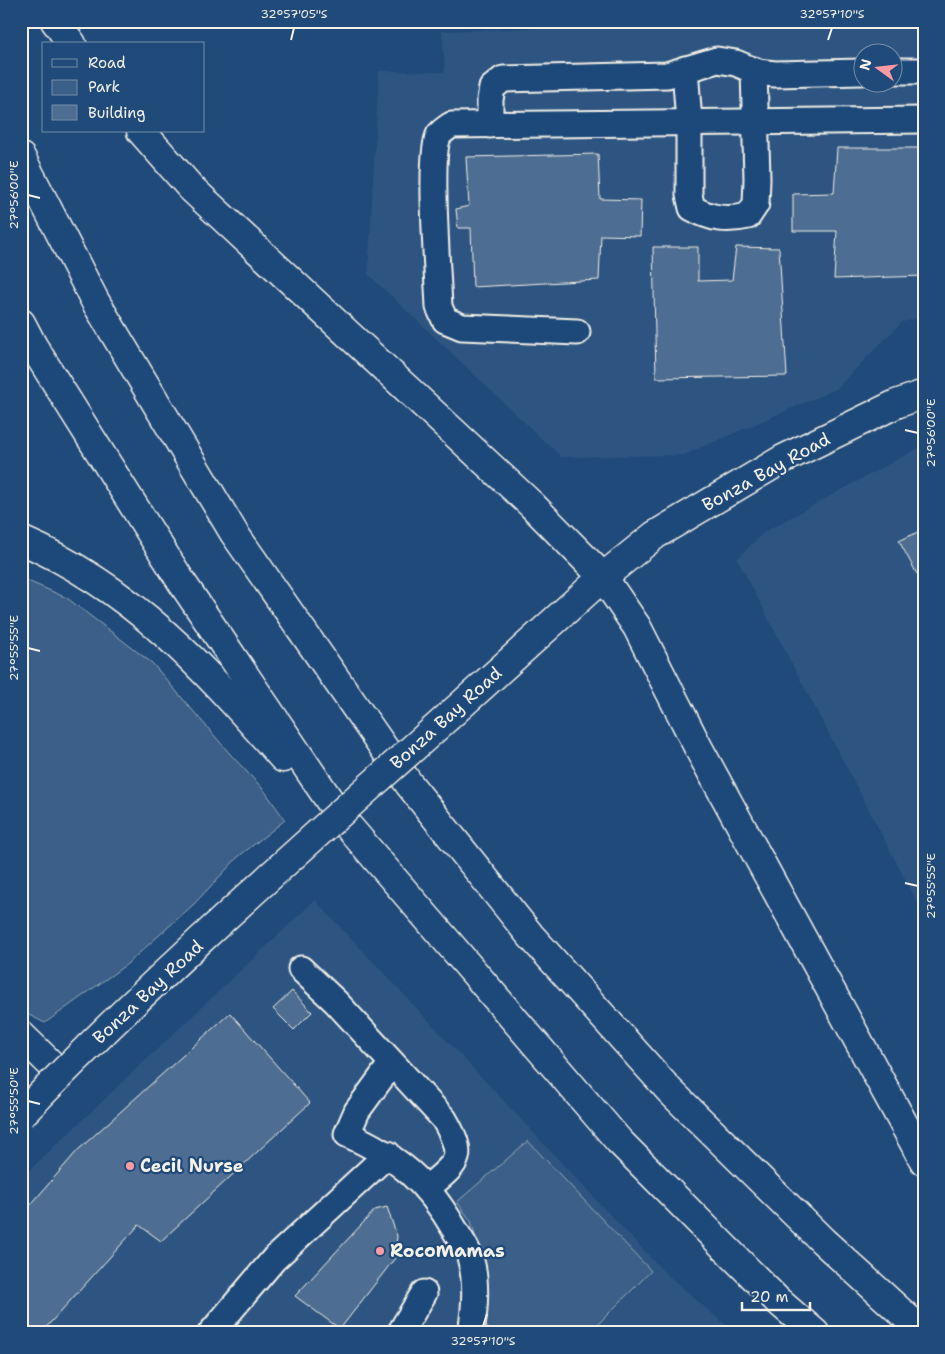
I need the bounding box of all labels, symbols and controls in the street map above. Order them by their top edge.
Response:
text: 32°57'05"S [261,6,328,22]
text: 32°57'10"S [800,6,865,22]
legend [42,42,205,132]
north arrow [852,42,902,92]
text: Road [88,53,126,73]
text: N [855,57,876,72]
text: Park [88,77,120,97]
text: Building [88,103,145,123]
text: 27°56'00"E [6,161,22,229]
text: 27°56'00"E [923,399,939,467]
street label: Bonza Bay Road [698,427,834,517]
text: 27°55'55"E [6,615,22,681]
street label: Bonza Bay Road [385,661,507,775]
text: 27°55'55"E [923,853,939,919]
street label: Bonza Bay Road [88,935,208,1049]
text: 27°55'50"E [6,1067,22,1135]
place label: Cecil Nurse [140,1154,244,1178]
marker: Cecil Nurse [124,1160,136,1172]
place label: RocoMamas [390,1239,505,1263]
marker: RocoMamas [374,1245,386,1257]
scale bar [742,1279,810,1311]
text: 20 m [750,1287,789,1307]
text: 32°57'10"S [451,1333,516,1349]

